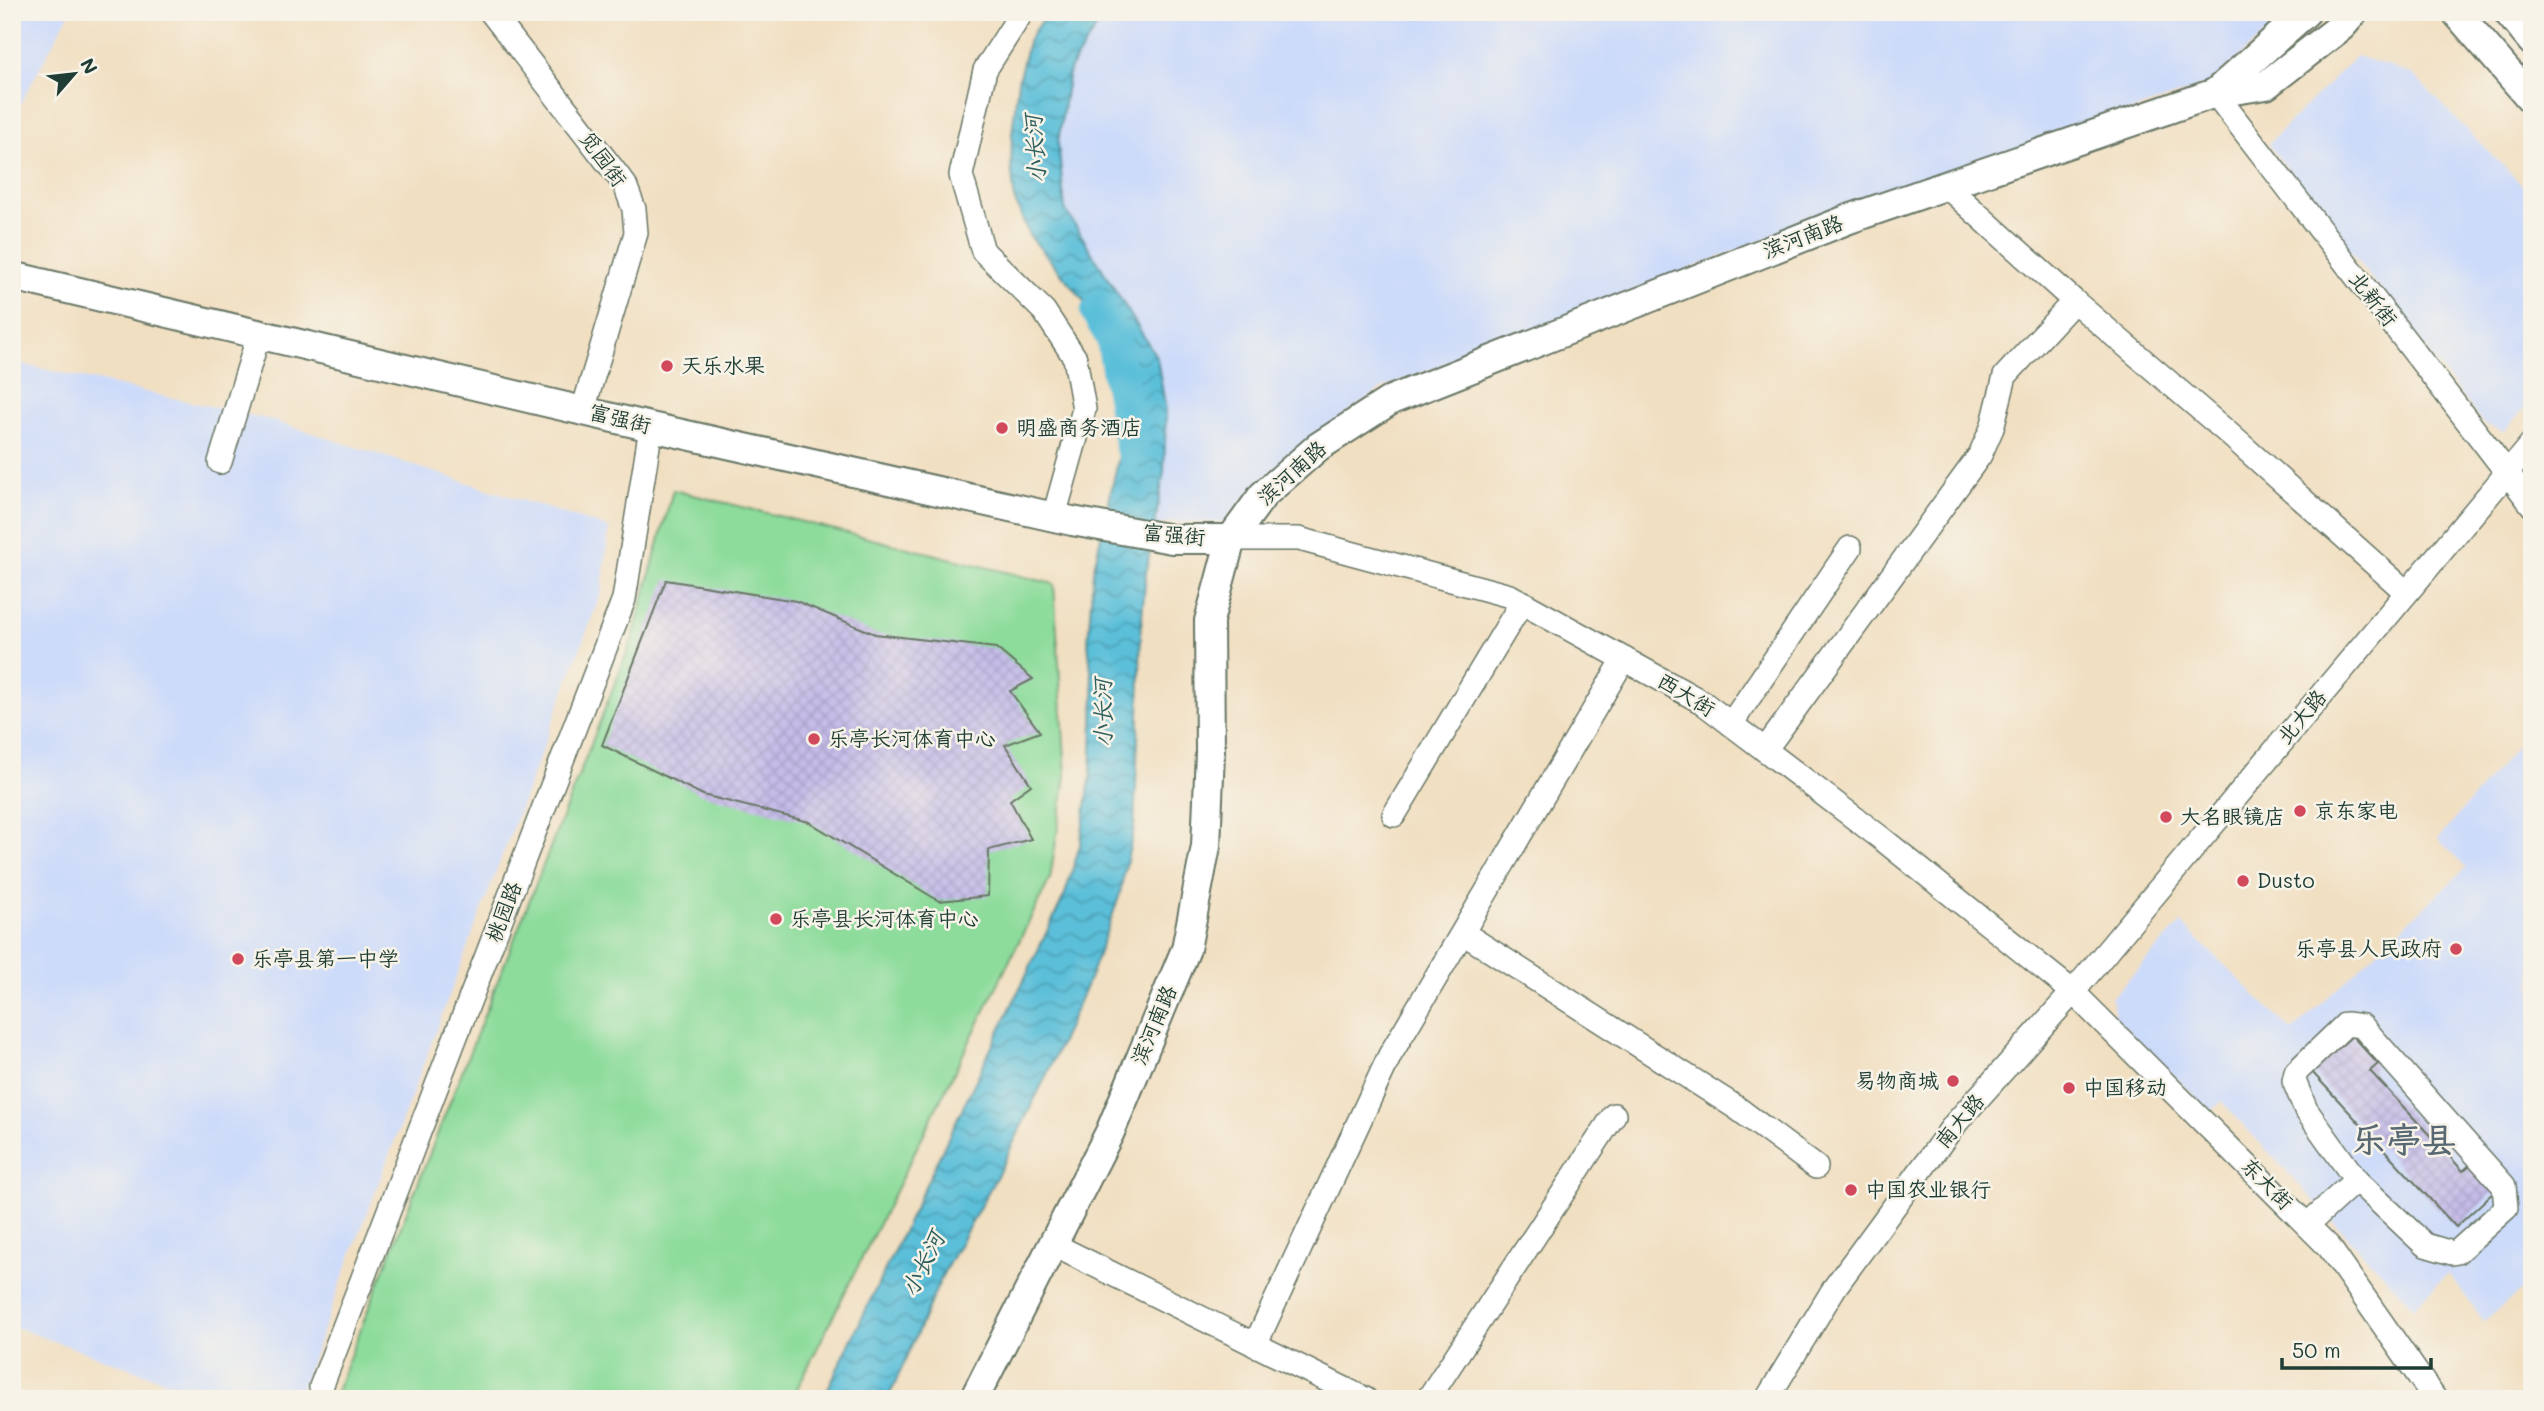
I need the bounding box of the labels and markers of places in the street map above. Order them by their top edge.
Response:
place label: 天乐水果 [681,351,765,378]
marker: 天乐水果 [659,358,675,374]
place label: 明盛商务酒店 [1016,413,1142,440]
marker: 明盛商务酒店 [994,420,1010,436]
place label: 乐亭长河体育中心 [828,724,996,751]
marker: 乐亭长河体育中心 [806,731,822,747]
place label: 京东家电 [2314,796,2398,823]
place label: 大名眼镜店 [2180,802,2285,829]
marker: 京东家电 [2292,803,2308,819]
marker: 大名眼镜店 [2158,809,2174,825]
place label: Dusto [2257,866,2315,893]
marker: Dusto [2235,873,2251,889]
place label: 乐亭县长河体育中心 [790,904,979,931]
marker: 乐亭县长河体育中心 [768,911,784,927]
place label: 乐亭县人民政府 [2295,934,2442,961]
marker: 乐亭县人民政府 [2448,941,2464,957]
place label: 乐亭县第一中学 [252,944,399,971]
marker: 乐亭县第一中学 [230,951,246,967]
place label: 易物商城 [1855,1066,1939,1093]
marker: 易物商城 [1945,1073,1961,1089]
place label: 中国移动 [2083,1073,2167,1100]
marker: 中国移动 [2061,1080,2077,1096]
place label: 中国农业银行 [1865,1175,1991,1202]
marker: 中国农业银行 [1843,1182,1859,1198]

